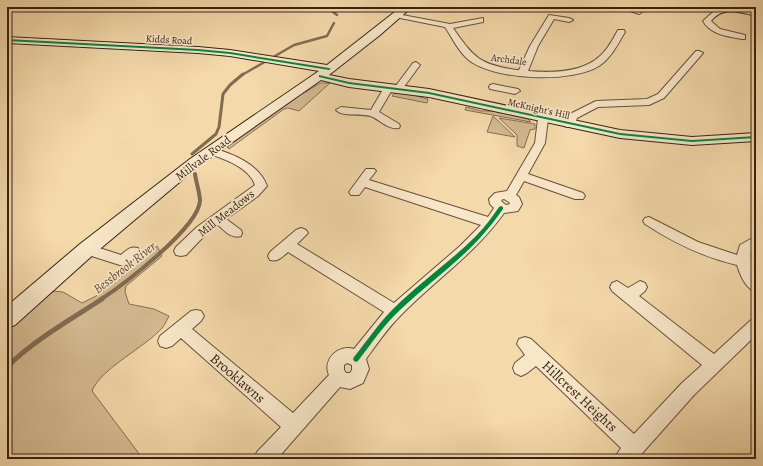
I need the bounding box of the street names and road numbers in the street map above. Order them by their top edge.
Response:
street label: Kidds Road [145,32,193,47]
street label: Archdale [489,50,528,69]
street label: McKnight's Hill [507,95,572,122]
street label: Millvale Road [172,132,234,184]
street label: Mill Meadows [194,186,258,240]
street label: Brooklawns [206,349,269,408]
street label: Hillcrest Heights [538,356,622,436]

